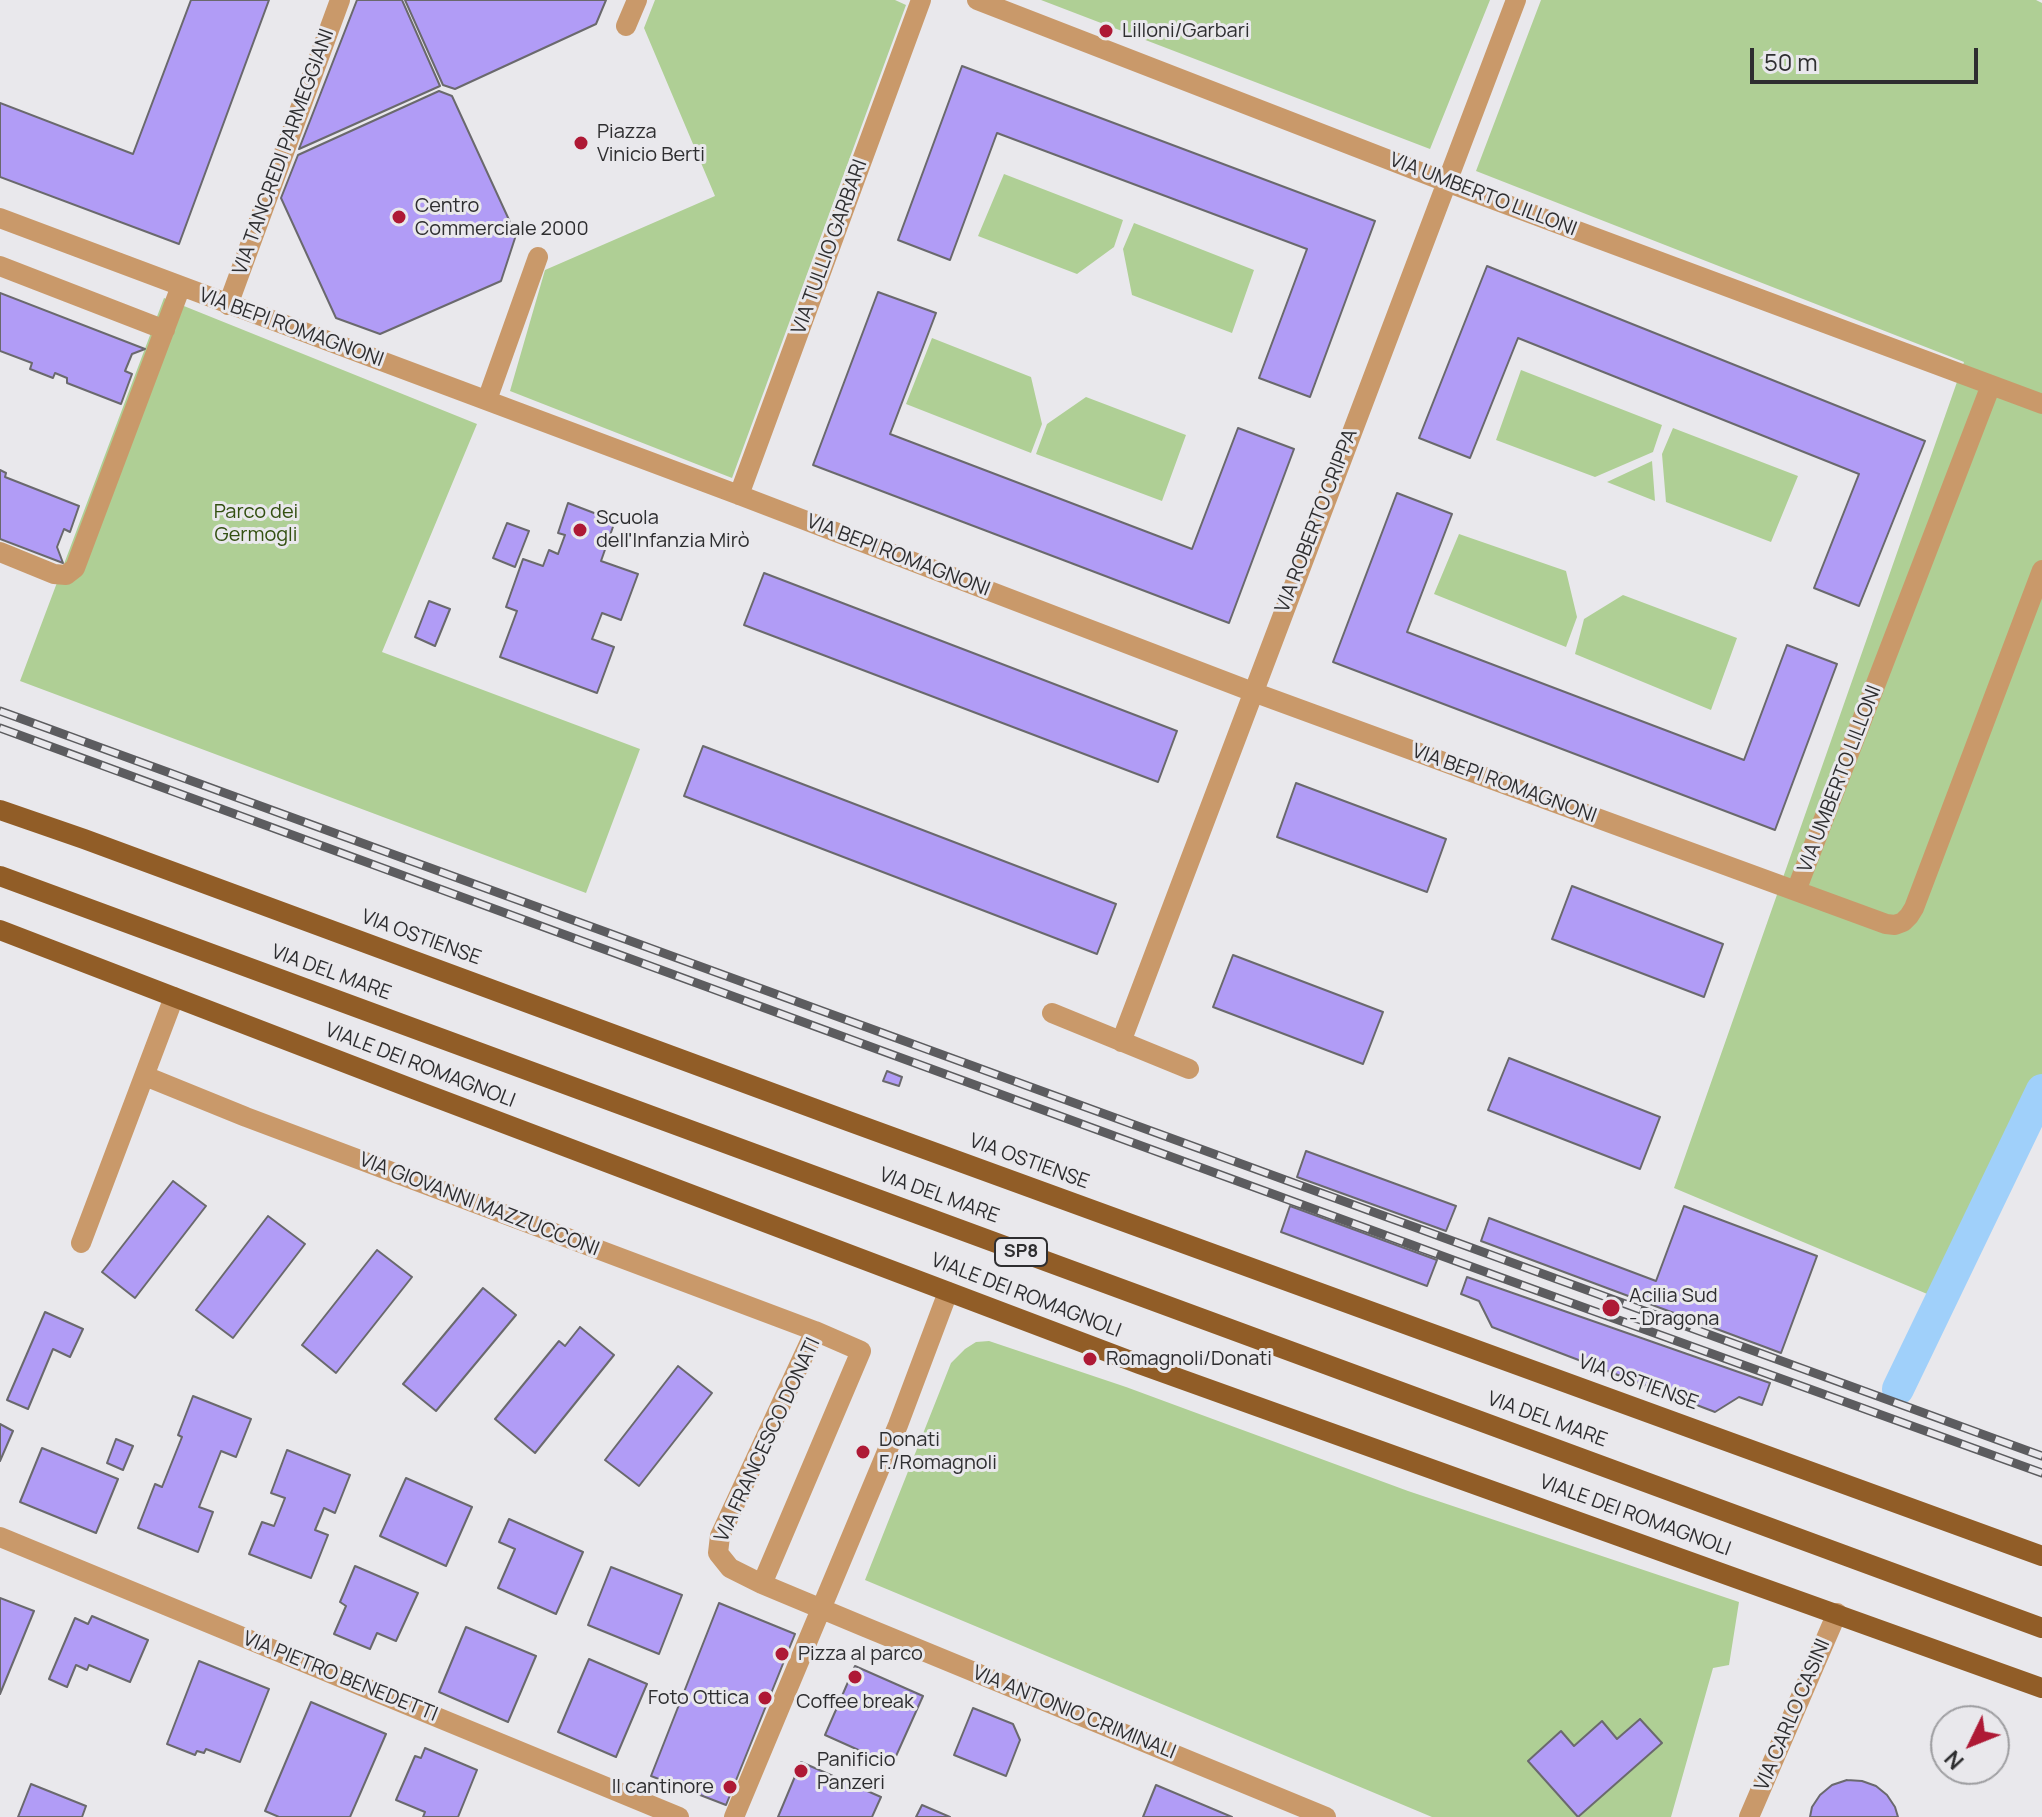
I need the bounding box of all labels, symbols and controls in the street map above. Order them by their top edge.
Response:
place label: Lilloni/Garbari [1122,19,1250,43]
marker: Lilloni/Garbari [1097,22,1115,40]
street label: VIA TANCREDI PARMEGGIANI [228,26,340,278]
scale bar [1754,32,1982,82]
text: 50 m [1764,45,1818,78]
place label: Piazza Vinicio Berti [597,120,705,167]
marker: Piazza Vinicio Berti [572,134,590,152]
street label: VIA UMBERTO LILLONI [1386,148,1580,242]
street label: VIA TULLIO GARBARI [787,156,873,338]
place label: Centro Commerciale 2000 [415,194,589,241]
marker: Centro Commerciale 2000 [390,208,408,226]
street label: VIA BEPI ROMAGNONI [195,283,387,373]
street label: VIA ROBERTO CRIPPA [1271,426,1363,616]
park label: Parco dei Germogli [214,500,298,547]
place label: Scuola dell'Infanzia Mirò [596,506,750,553]
street label: VIA BEPI ROMAGNONI [803,510,993,602]
marker: Scuola dell'Infanzia Mirò [571,521,589,539]
street label: VIA UMBERTO LILLONI [1793,682,1887,876]
street label: VIA BEPI ROMAGNONI [1408,739,1600,829]
street label: VIA OSTIENSE [358,905,484,971]
street label: VIA DEL MARE [268,940,394,1006]
street label: VIALE DEI ROMAGNOLI [321,1019,519,1113]
street label: VIA OSTIENSE [966,1129,1092,1195]
street label: VIA GIOVANNI MAZZUCCONI [356,1148,602,1262]
street label: VIA DEL MARE [876,1163,1002,1229]
road number: SP8 [995,1238,1047,1266]
street label: VIALE DEI ROMAGNOLI [927,1249,1125,1343]
place label: Acilia Sud - Dragona [1629,1284,1719,1331]
marker: Acilia Sud - Dragona [1600,1297,1622,1319]
street label: VIA FRANCESCO DONATI [710,1334,826,1546]
place label: Romagnoli/Donati [1106,1347,1272,1371]
marker: Romagnoli/Donati [1081,1350,1099,1368]
street label: VIA OSTIENSE [1575,1350,1701,1416]
street label: VIA DEL MARE [1484,1387,1610,1453]
place label: Donati F./Romagnoli [879,1428,997,1475]
marker: Donati F./Romagnoli [854,1443,872,1461]
street label: VIALE DEI ROMAGNOLI [1536,1470,1734,1562]
street label: VIA PIETRO BENEDETTI [239,1627,441,1727]
street label: VIA CARLO CASINI [1750,1636,1836,1794]
place label: Pizza al parco [798,1642,923,1666]
marker: Pizza al parco [773,1645,791,1663]
street label: VIA ANTONIO CRIMINALI [969,1661,1179,1765]
marker: Coffee break [846,1668,864,1686]
place label: Foto Ottica [648,1686,749,1710]
marker: Foto Ottica [756,1689,774,1707]
place label: Coffee break [796,1690,914,1714]
north arrow [1930,1705,2010,1785]
text: N [1938,1744,1970,1776]
place label: Panificio Panzeri [817,1748,896,1795]
marker: Panificio Panzeri [792,1762,810,1780]
place label: Il cantinore [612,1775,714,1799]
marker: Il cantinore [721,1778,739,1796]

